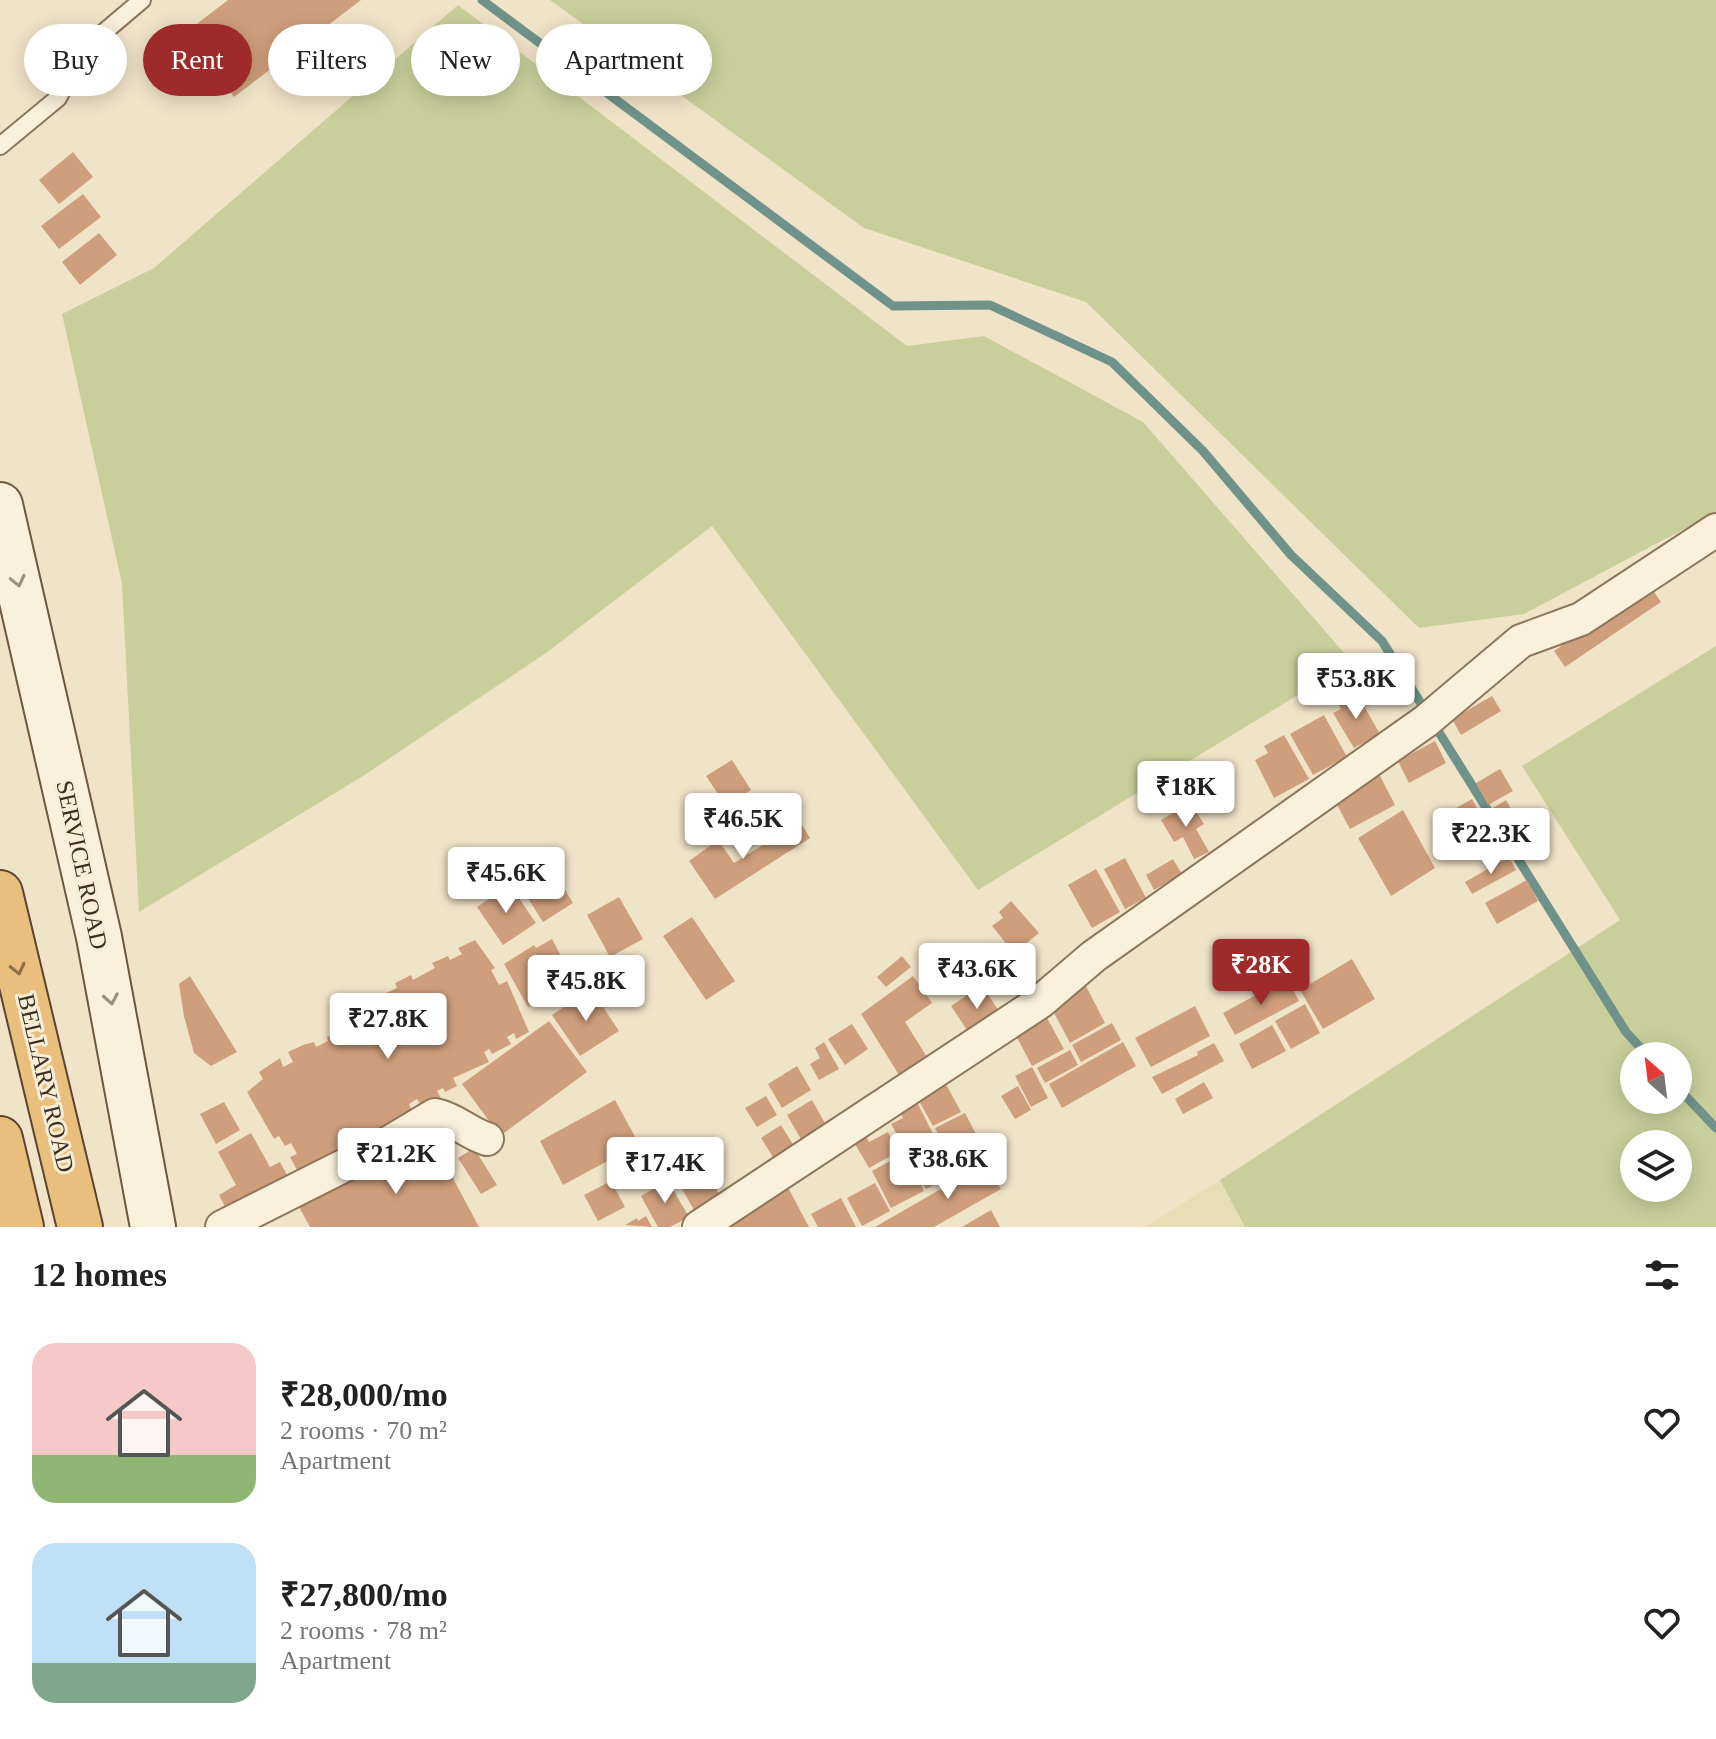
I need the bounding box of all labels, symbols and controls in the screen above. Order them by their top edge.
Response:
chip: Buy [24,24,127,96]
chip: Rent [143,24,252,96]
chip: Filters [268,24,395,96]
chip: New [411,24,520,96]
chip: Apartment [536,24,712,96]
one-way arrow [9,574,26,588]
pin: ₹53.8K [1291,653,1421,721]
text: ₹53.8K [1316,664,1396,693]
pin: ₹18K [1139,761,1233,829]
text: ₹18K [1155,772,1217,801]
street label: SERVICE ROAD [51,778,113,952]
pin: ₹46.5K [678,793,808,861]
text: ₹46.5K [703,804,783,833]
pin: ₹22.3K [1426,808,1556,876]
text: ₹22.3K [1451,819,1531,848]
pin: ₹45.6K [441,847,571,915]
text: ₹45.6K [466,858,546,887]
pin: ₹28K [1214,939,1308,1007]
pin: ₹43.6K [912,943,1042,1011]
text: ₹28K [1230,950,1292,979]
text: ₹43.6K [937,954,1017,983]
pin: ₹45.8K [521,955,651,1023]
one-way arrow [9,961,26,975]
text: ₹45.8K [546,966,626,995]
street label: BELLARY ROAD [13,991,79,1175]
one-way arrow [101,992,118,1006]
pin: ₹27.8K [323,993,453,1061]
text: ₹27.8K [348,1004,428,1033]
north arrow [1620,1042,1692,1114]
map controls [1620,1042,1692,1202]
pin: ₹21.2K [331,1128,461,1196]
button: layers [1620,1130,1692,1202]
pin: ₹38.6K [883,1133,1013,1201]
pin: ₹17.4K [600,1137,730,1205]
text: ₹21.2K [356,1139,436,1168]
text: ₹38.6K [908,1144,988,1173]
text: ₹17.4K [625,1148,705,1177]
icon: filters [1640,1253,1684,1297]
text: 12 homes [32,1256,167,1293]
icon: home [96,1375,192,1471]
text: ₹28,000/mo [280,1376,448,1413]
icon: heart [1640,1401,1684,1445]
text: 2 rooms · 70 m² [280,1416,447,1445]
text: Apartment [280,1446,391,1475]
icon: home [96,1575,192,1671]
text: ₹27,800/mo [280,1576,448,1613]
icon: heart [1640,1601,1684,1645]
text: 2 rooms · 78 m² [280,1616,447,1645]
text: Apartment [280,1646,391,1675]

